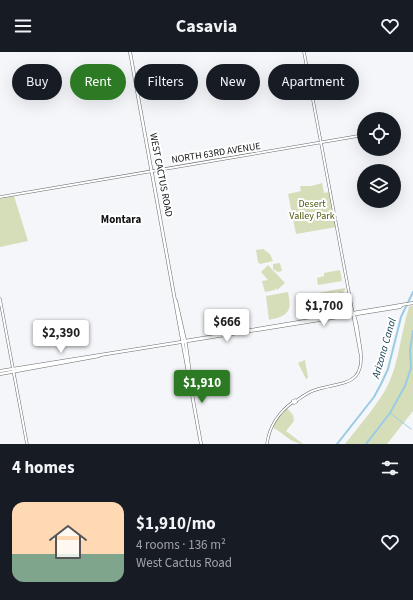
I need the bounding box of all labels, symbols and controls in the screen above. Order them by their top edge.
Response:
text: Casavia [176,14,237,39]
icon: menu [12,15,34,37]
icon: heart [379,15,401,37]
chip: Buy [12,64,62,100]
chip: Rent [70,64,126,100]
chip: Filters [134,64,198,100]
chip: New [206,64,260,100]
chip: Apartment [268,64,359,100]
map controls [357,112,401,208]
button: locate [357,112,401,156]
street label: WEST CACTUS ROAD [146,132,176,218]
street label: NORTH 63RD AVENUE [170,139,262,167]
button: layers [357,164,401,208]
park label: Desert Valley Park [289,197,335,223]
district label: Montara [101,212,141,227]
pin: $1,700 [291,293,357,327]
text: $1,700 [305,297,343,315]
pin: $666 [203,309,251,343]
text: $666 [213,313,241,331]
water label: Arizona Canal [368,316,400,381]
pin: $2,390 [28,320,94,354]
text: $2,390 [42,324,80,342]
pin: $1,910 [169,370,235,404]
text: $1,910 [183,374,221,392]
text: 4 homes [12,456,74,480]
icon: filters [379,457,401,479]
text: $1,910/mo [136,512,216,536]
icon: home [44,518,92,566]
icon: heart [379,531,401,553]
text: 4 rooms · 136 m² [136,536,226,554]
text: West Cactus Road [136,554,232,572]

